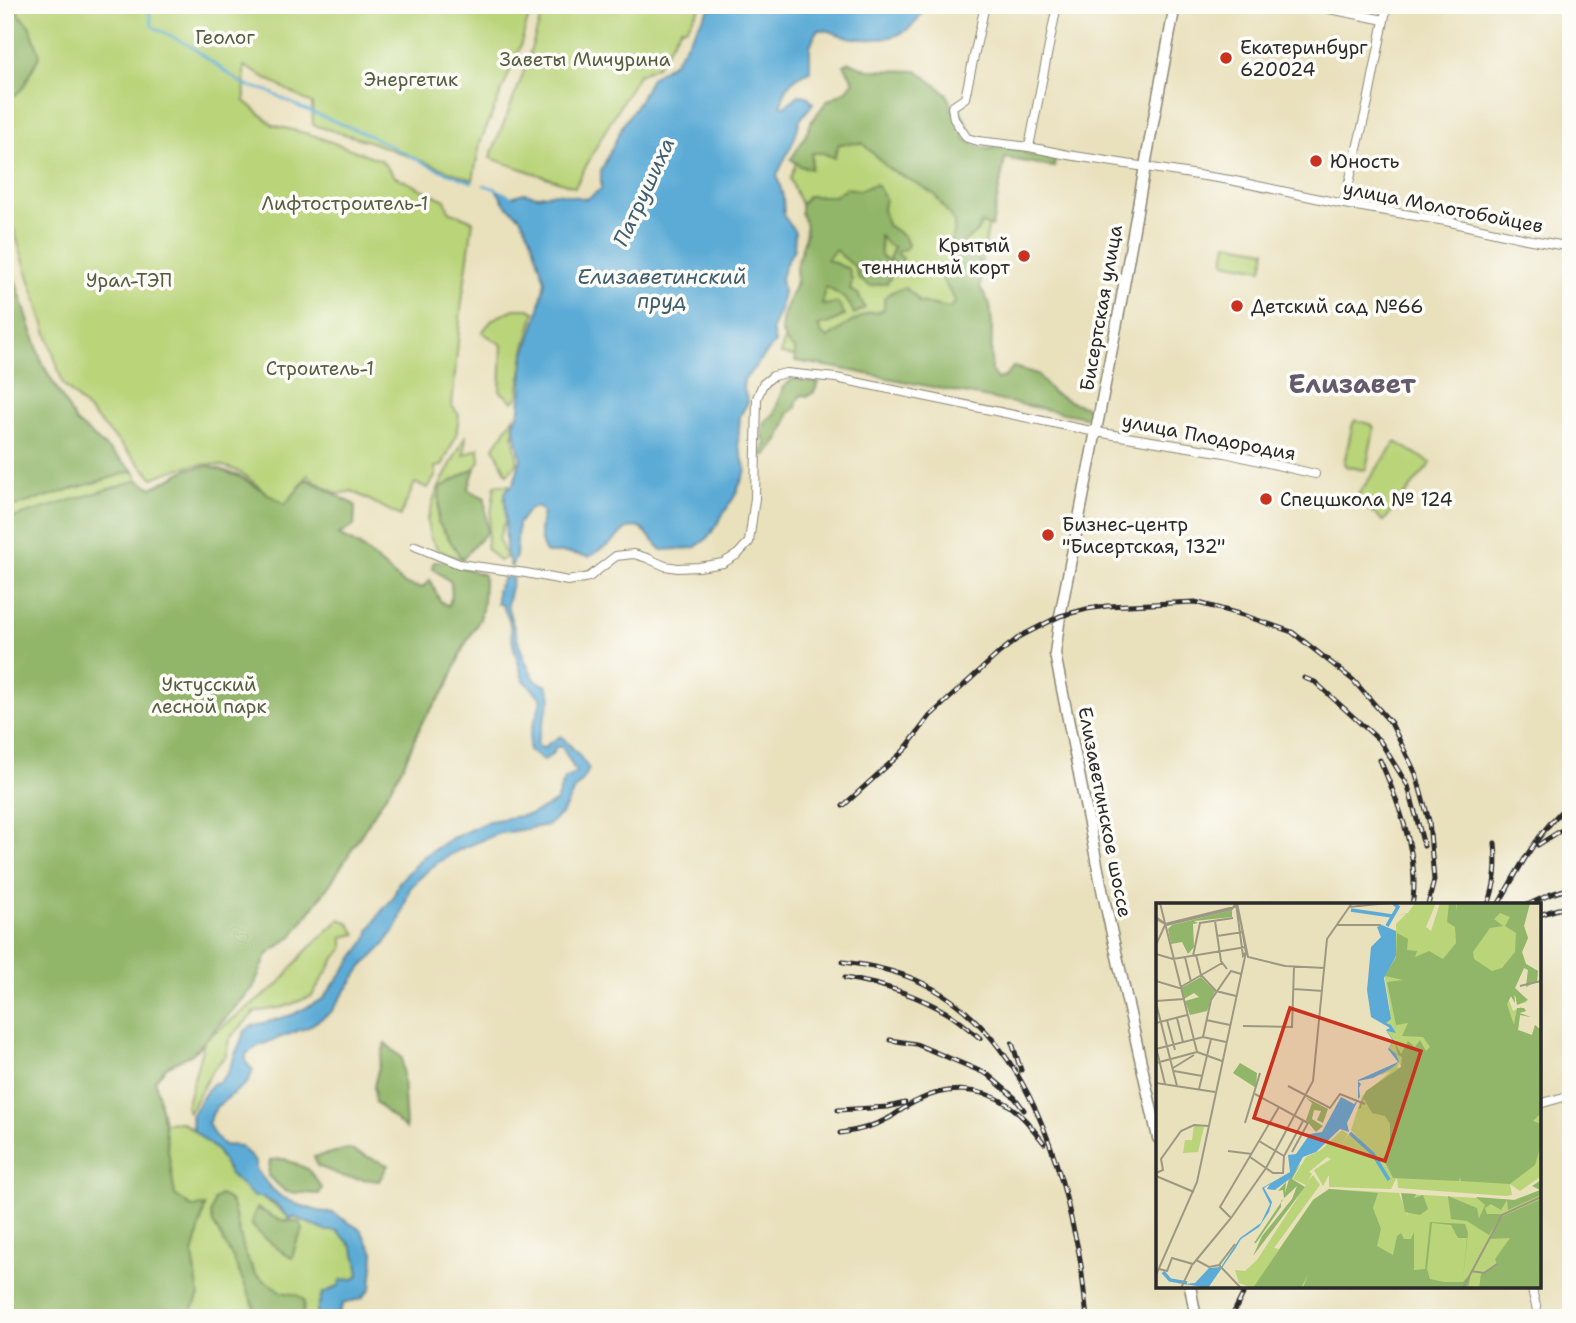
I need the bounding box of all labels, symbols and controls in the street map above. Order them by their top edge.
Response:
park label: Геолог [195,25,255,50]
place label: Екатеринбург 620024 [1240,35,1368,82]
park label: Заветы Мичурина [499,47,671,72]
marker: Екатеринбург 620024 [1218,50,1234,66]
park label: Энергетик [364,67,458,92]
water label: Патрушиха [607,133,681,251]
place label: Юность [1330,149,1399,174]
marker: Юность [1308,153,1324,169]
street label: улица Молотобойцев [1341,175,1545,239]
park label: Лифтостроитель-1 [262,191,428,216]
street label: Бисертская улица [1074,223,1128,393]
place label: Крытый теннисный корт [862,233,1010,280]
marker: Крытый теннисный корт [1016,248,1032,264]
water label: Елизаветинский пруд [577,263,747,315]
park label: Урал-ТЭП [86,268,172,293]
place label: Детский сад №66 [1251,294,1424,319]
marker: Детский сад №66 [1229,298,1245,314]
park label: Строитель-1 [266,356,374,381]
district label: Елизавет [1288,366,1416,401]
street label: улица Плодородия [1120,408,1298,466]
place label: Спецшкола № 124 [1280,487,1453,512]
marker: Спецшкола № 124 [1258,491,1274,507]
place label: Бизнес-центр "Бисертская, 132" [1062,512,1225,559]
marker: Бизнес-центр "Бисертская, 132" [1040,527,1056,543]
park label: Уктусский лесной парк [151,672,267,719]
street label: Елизаветинское шоссе [1072,705,1138,919]
inset map [1156,903,1541,1288]

